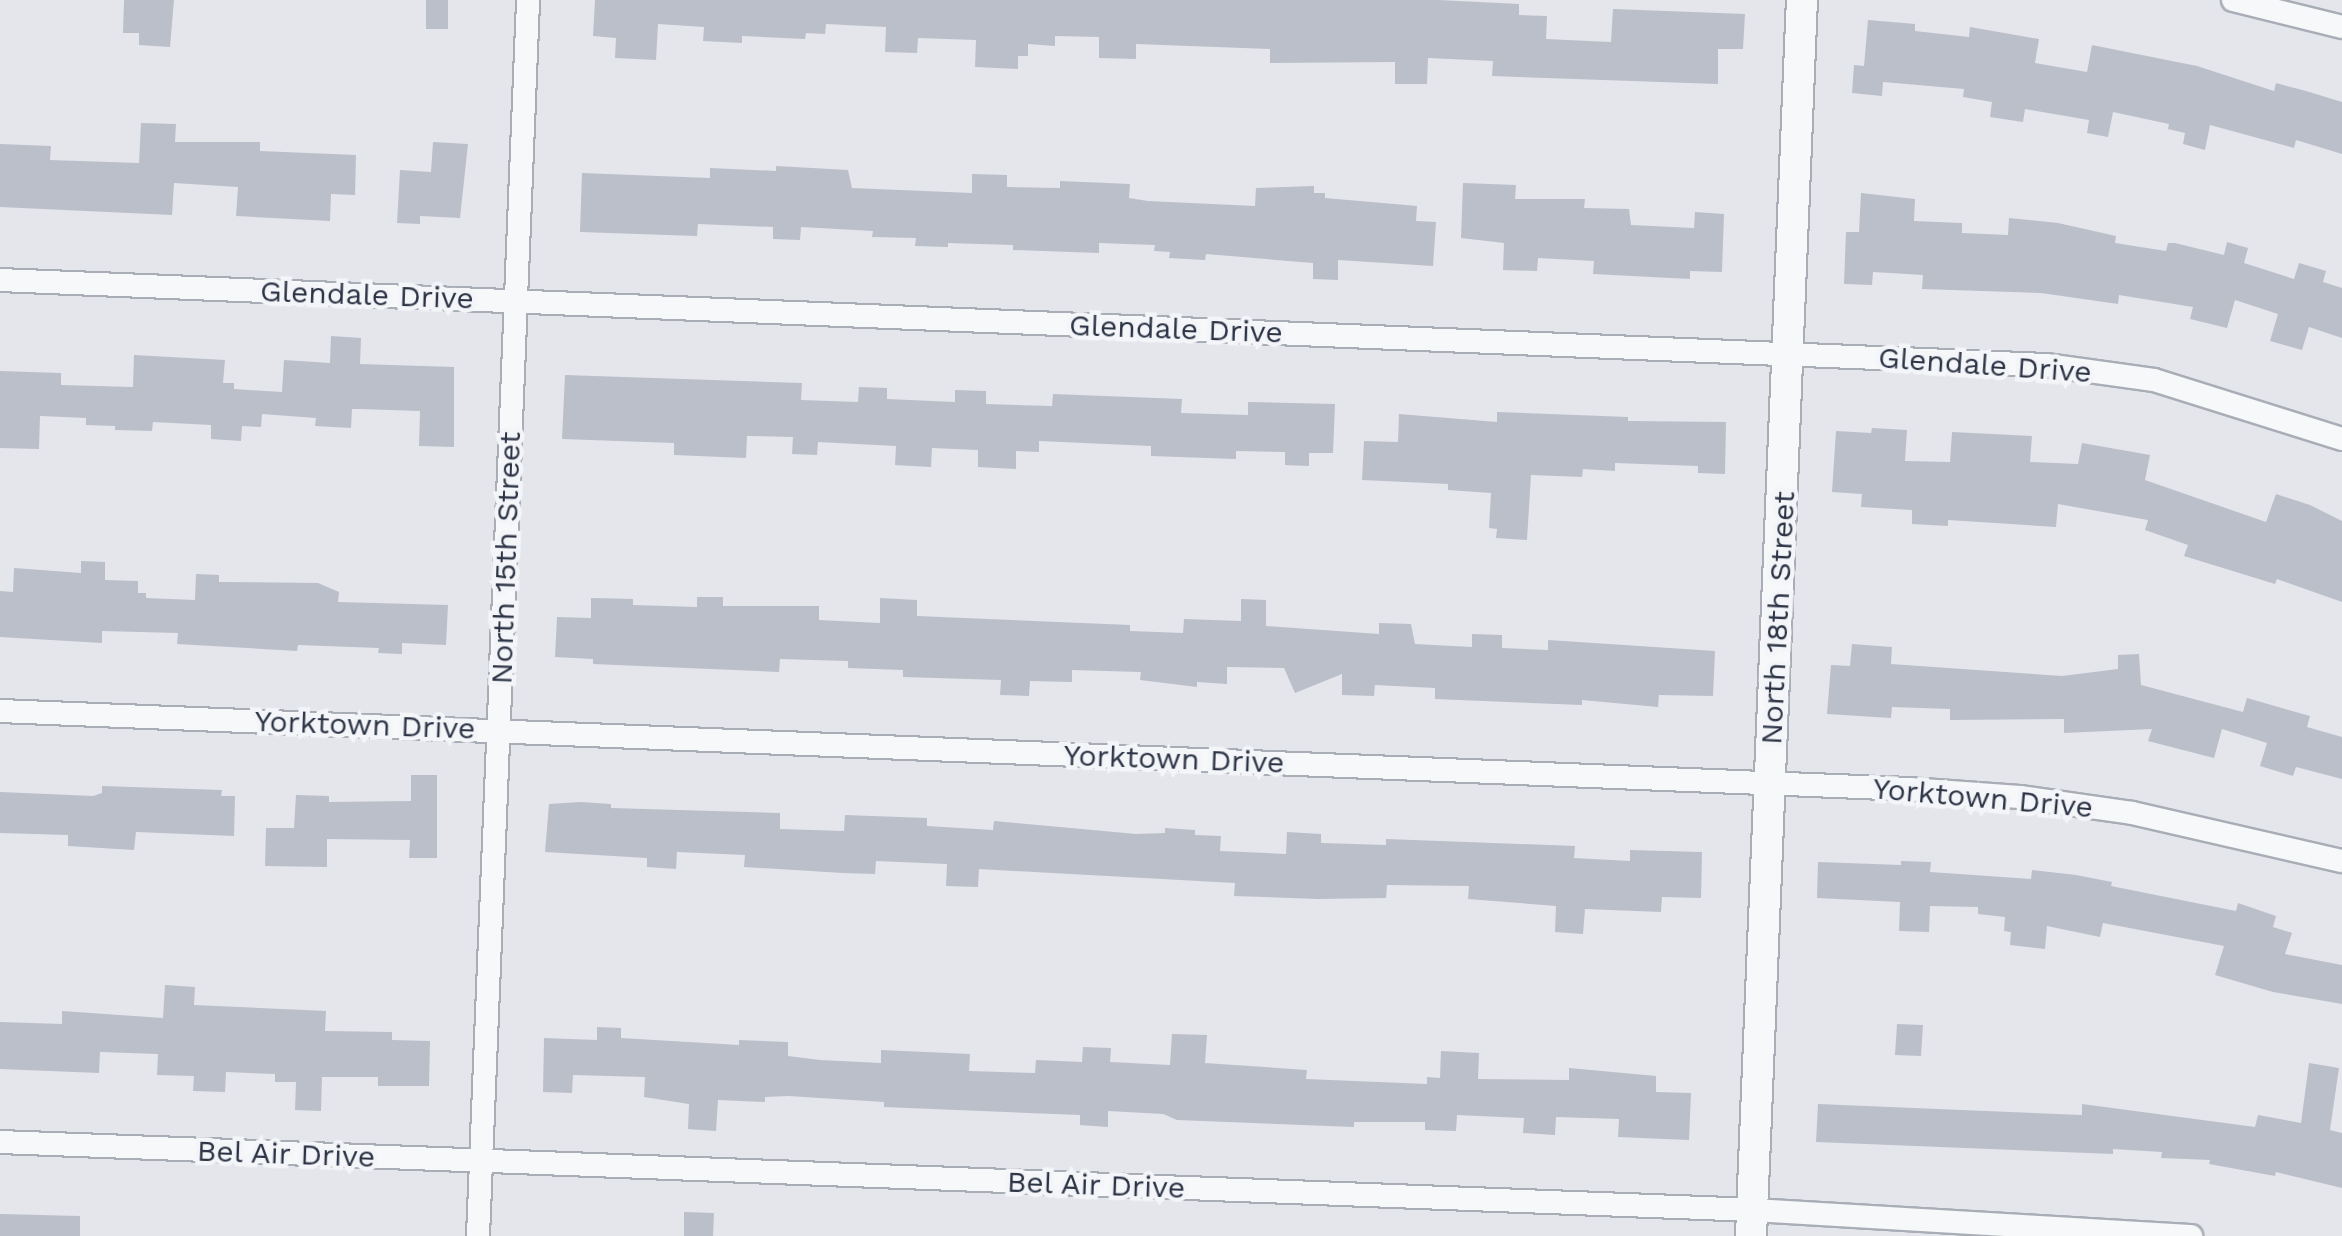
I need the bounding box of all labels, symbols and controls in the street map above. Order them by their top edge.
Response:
street label: Glendale Drive [259,273,475,317]
street label: Glendale Drive [1068,307,1284,351]
street label: Glendale Drive [1877,340,2093,390]
street label: North 15th Street [484,431,528,685]
street label: North 18th Street [1753,490,1803,746]
street label: Yorktown Drive [254,703,476,747]
street label: Yorktown Drive [1063,737,1285,781]
street label: Yorktown Drive [1871,770,2095,826]
street label: Bel Air Drive [195,1133,377,1175]
street label: Bel Air Drive [1005,1164,1187,1206]

